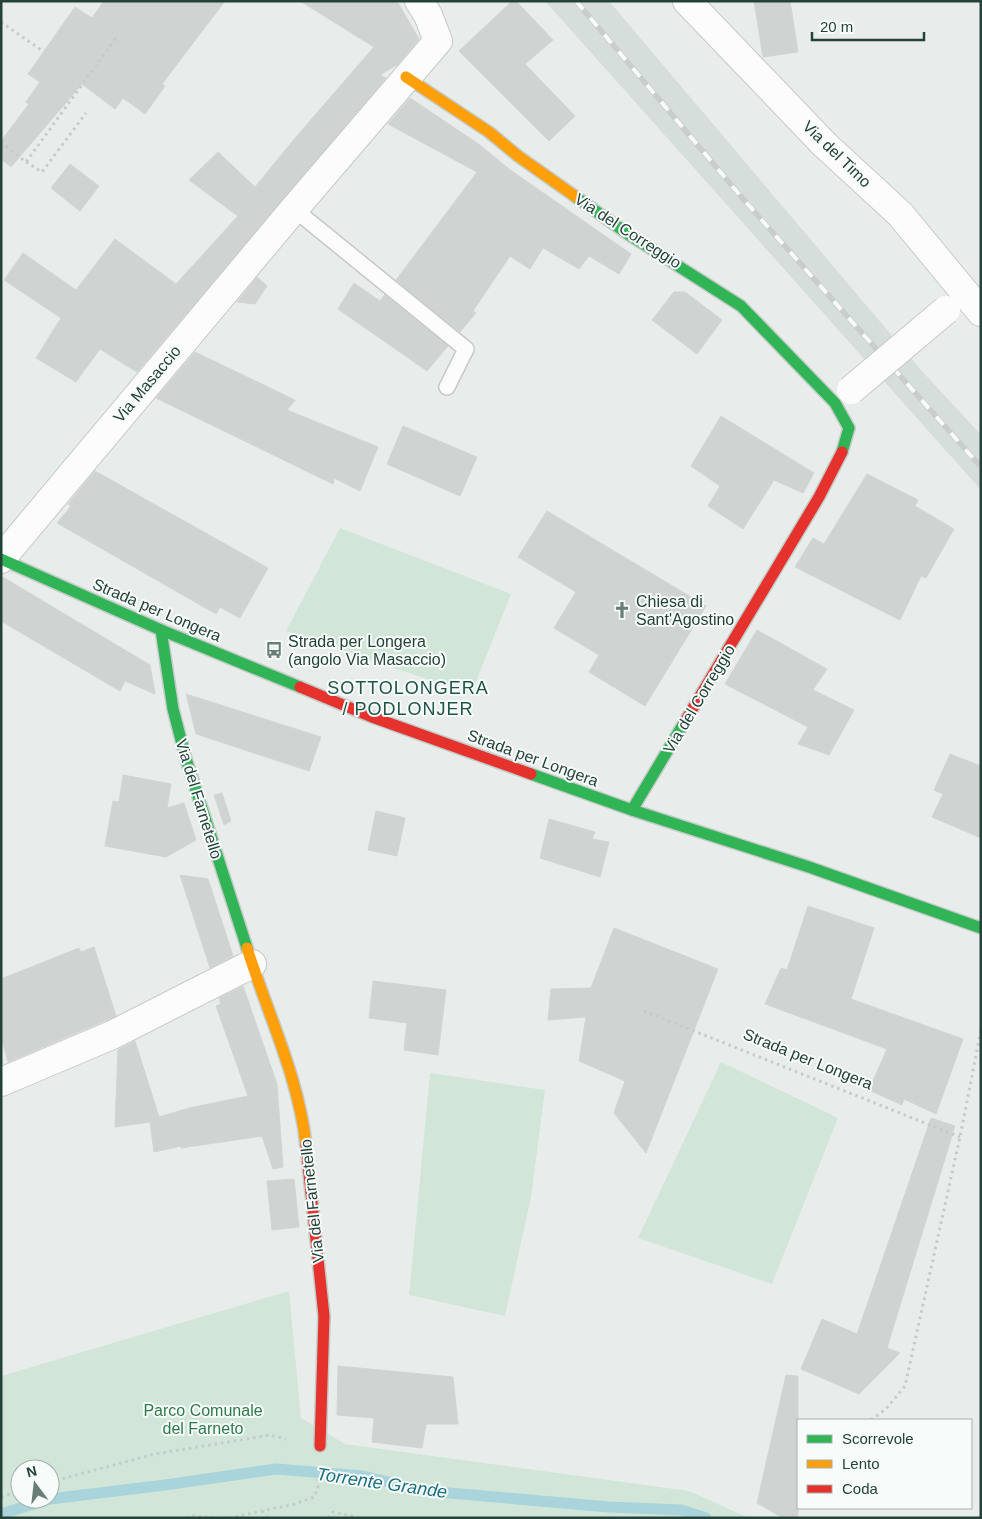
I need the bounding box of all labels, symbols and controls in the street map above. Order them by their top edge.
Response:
scale bar [812,10,924,42]
text: 20 m [820,18,853,35]
street label: Via del Timo [800,117,875,191]
street label: Via del Correggio [572,190,684,272]
street label: Via Masaccio [110,342,184,426]
street label: Strada per Longera [90,575,224,645]
place label: Chiesa di Sant'Agostino [636,593,734,628]
church icon: Chiesa di Sant'Agostino [612,600,632,620]
place label: Strada per Longera (angolo Via Masaccio) [288,633,446,668]
bus stop icon: Strada per Longera (angolo Via Masaccio) [264,640,284,660]
street label: Via del Correggio [660,642,738,756]
district label: SOTTOLONGERA / PODLONJER [327,678,489,719]
street label: Strada per Longera [465,726,601,790]
street label: Via del Farnetello [173,737,225,861]
street label: Strada per Longera [741,1025,875,1093]
street label: Via del Farnetello [297,1138,327,1264]
park label: Parco Comunale del Farneto [143,1402,263,1437]
legend [797,1419,972,1509]
text: Scorrevole [842,1430,914,1447]
text: Lento [842,1455,880,1472]
north arrow [10,1459,60,1509]
text: N [25,1462,39,1480]
water label: Torrente Grande [316,1464,448,1502]
text: Coda [842,1480,879,1497]

